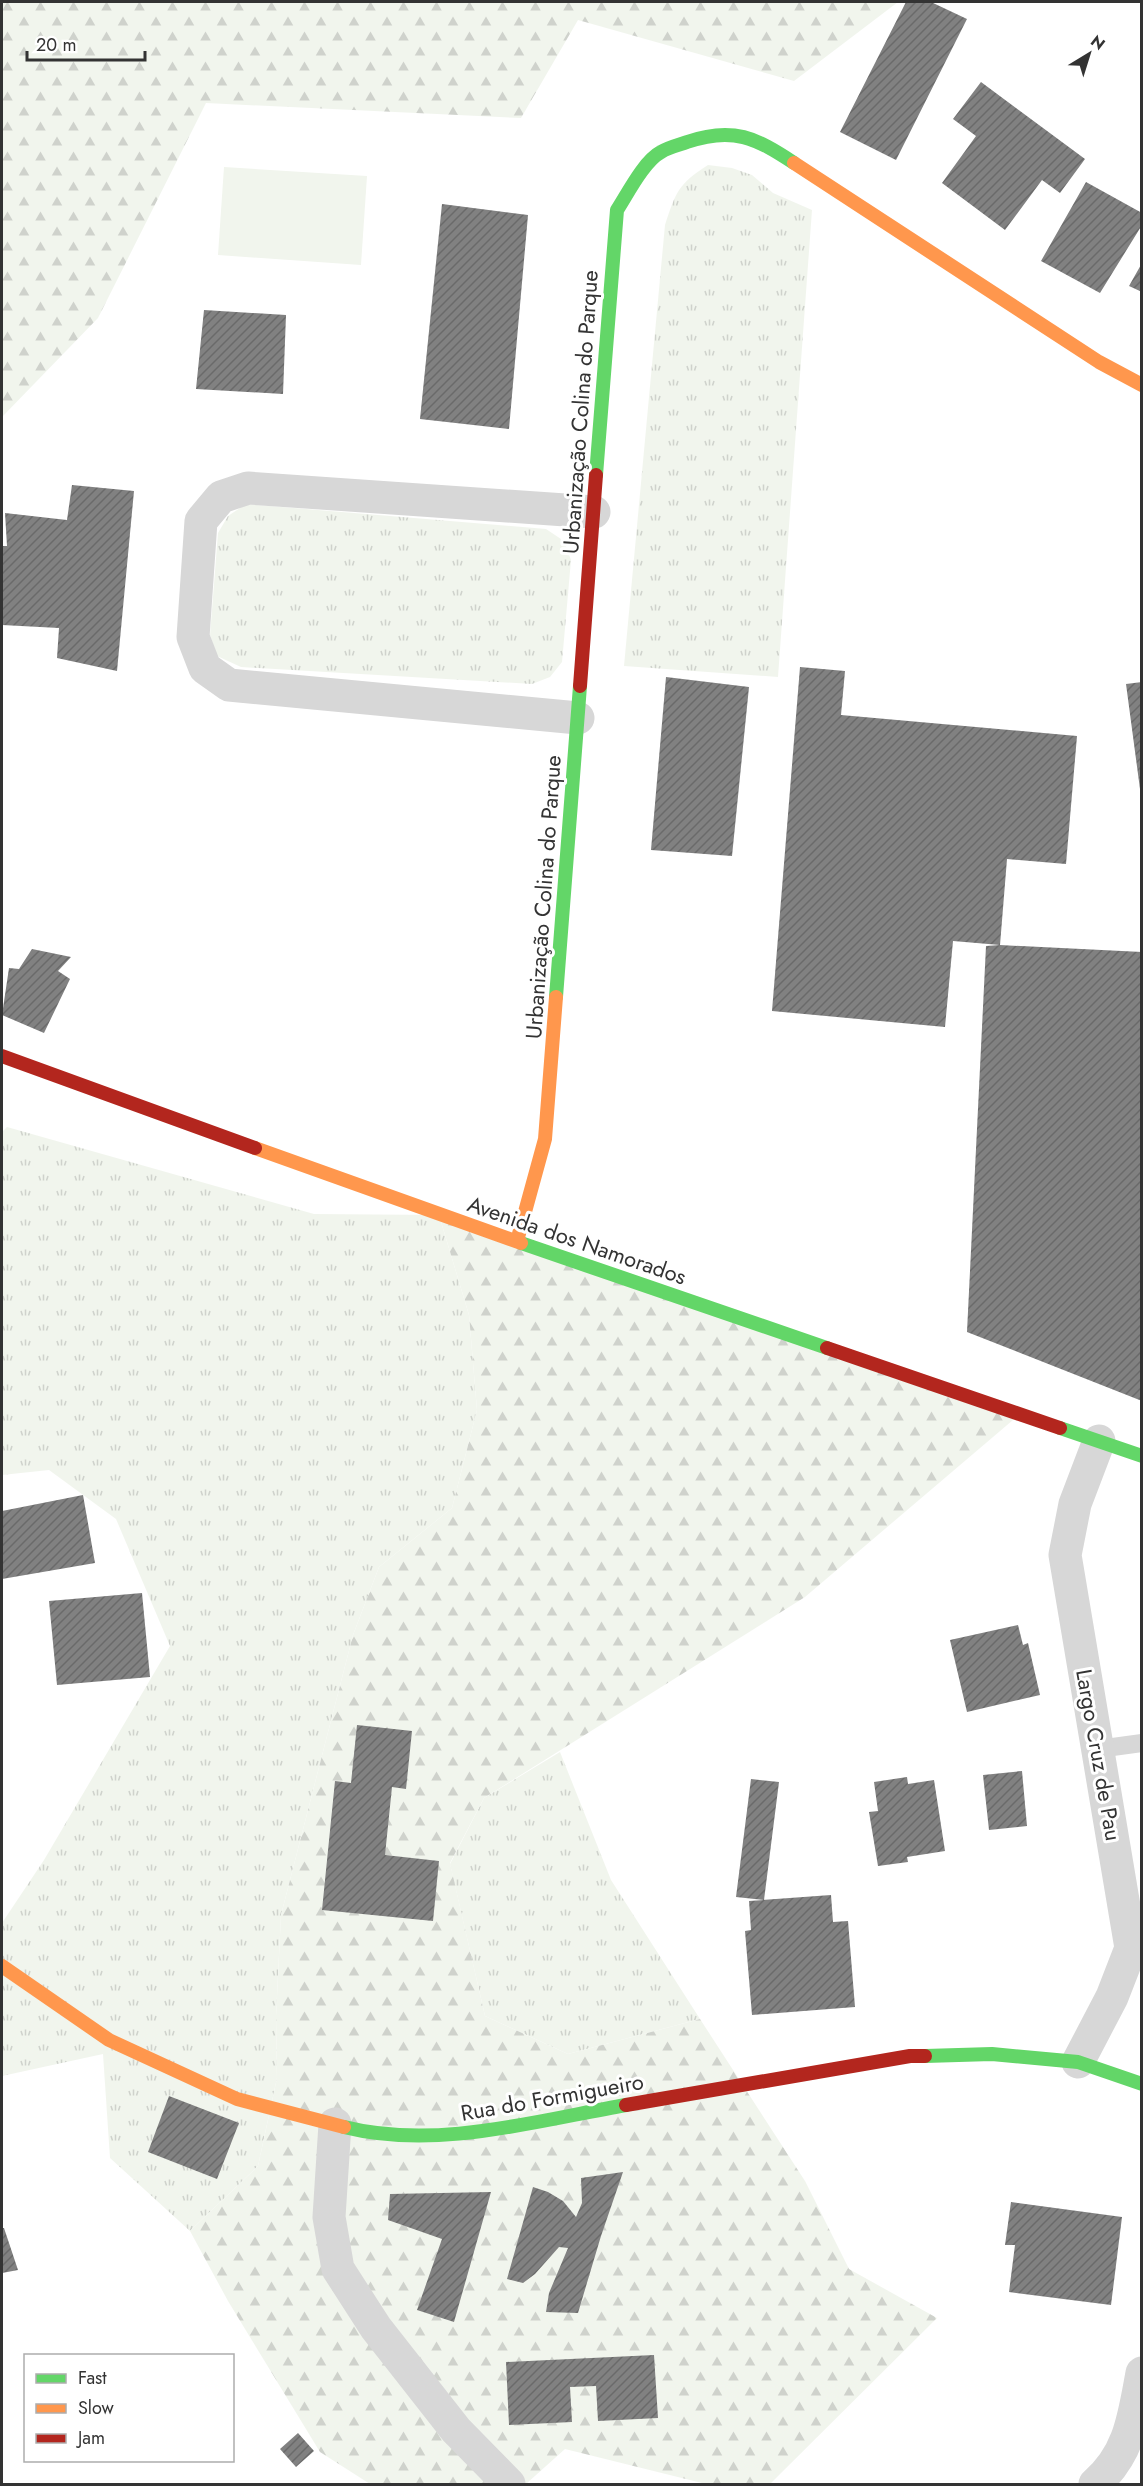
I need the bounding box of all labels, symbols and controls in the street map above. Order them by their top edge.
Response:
scale bar [27,24,146,62]
north arrow [1059,24,1119,84]
text: N [1086,30,1110,56]
text: 20 m [36,32,76,58]
street label: Urbanização Colina do Parque [554,269,606,555]
street label: Urbanização Colina do Parque [517,754,569,1040]
street label: Avenida dos Namorados [463,1188,691,1293]
street label: Largo Cruz de Pau [1068,1667,1130,1843]
street label: Rua do Formigueiro [458,2065,646,2129]
legend [24,2354,234,2462]
text: Fast [78,2365,107,2391]
text: Slow [78,2395,115,2421]
text: Jam [76,2425,105,2451]

